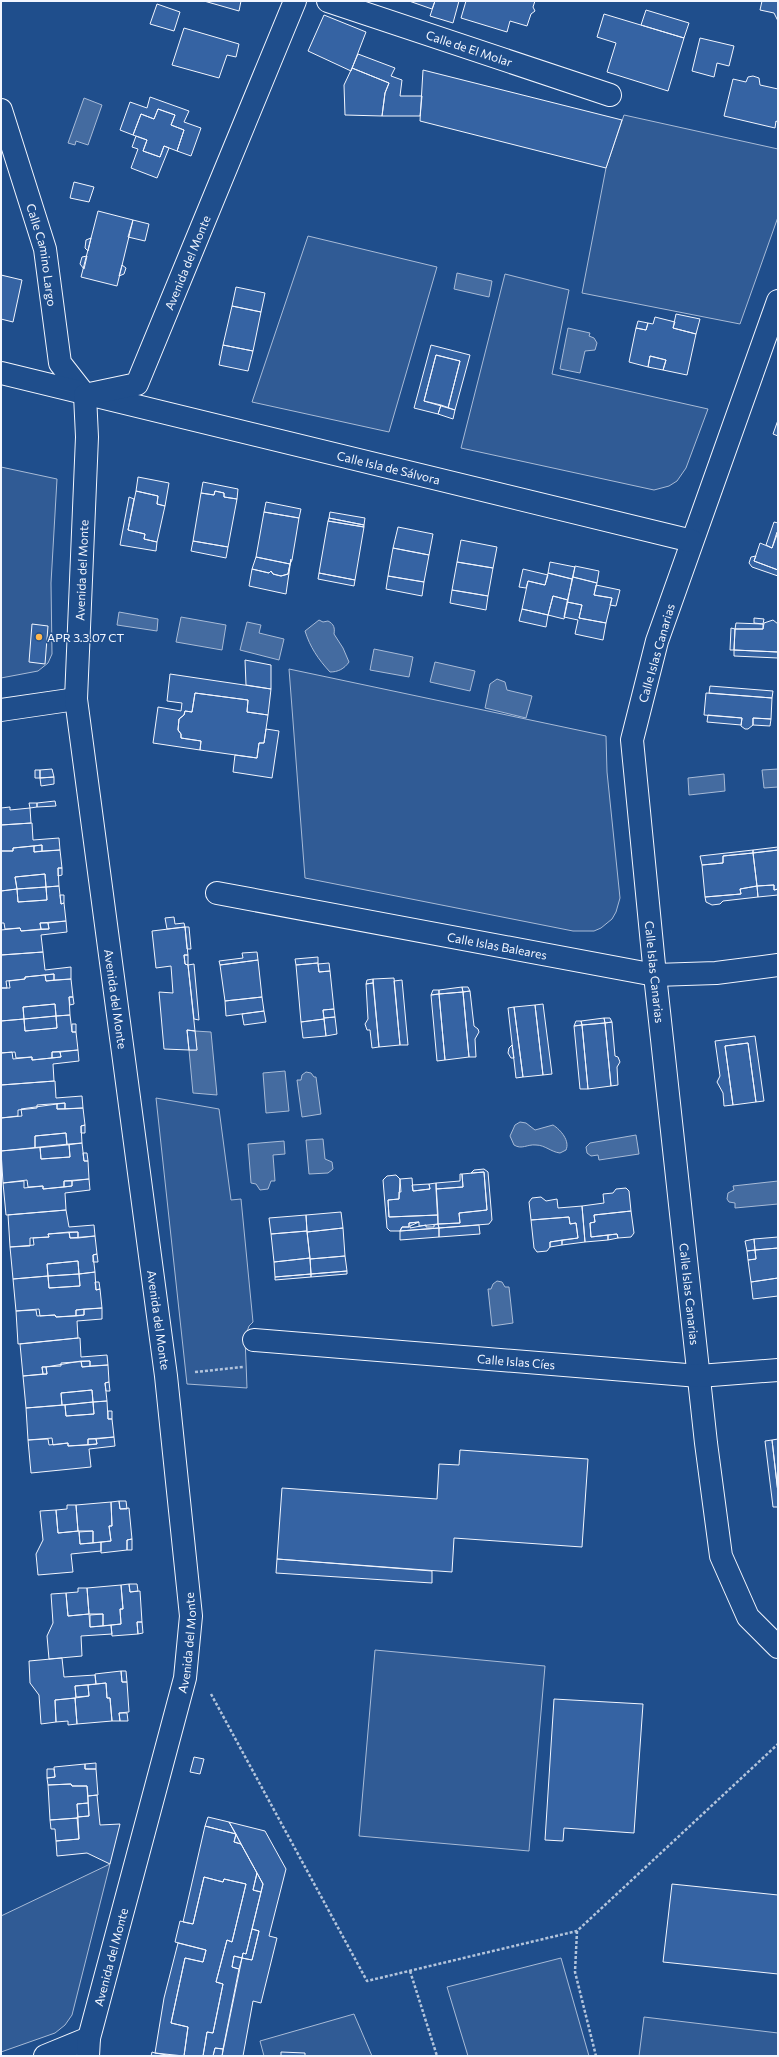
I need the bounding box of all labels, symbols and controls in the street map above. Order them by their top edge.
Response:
street label: Calle de El Molar [424,27,515,69]
street label: Calle Camino Largo [24,202,59,307]
street label: Avenida del Monte [161,213,213,312]
street label: Calle Isla de Sálvora [336,448,442,487]
street label: Avenida del Monte [72,520,91,621]
street label: Calle Islas Canarias [635,602,677,704]
place label: APR 3.3.07 CT [47,630,125,644]
marker: APR 3.3.07 CT [34,632,44,642]
street label: Calle Islas Canarias [643,920,667,1024]
street label: Calle Islas Baleares [446,929,548,962]
street label: Avenida del Monte [102,948,130,1050]
street label: Calle Islas Canarias [677,1242,702,1346]
street label: Avenida del Monte [145,1269,173,1371]
street label: Calle Islas Cíes [477,1351,556,1371]
street label: Avenida del Monte [174,1592,198,1694]
street label: Avenida del Monte [91,1906,130,2007]

